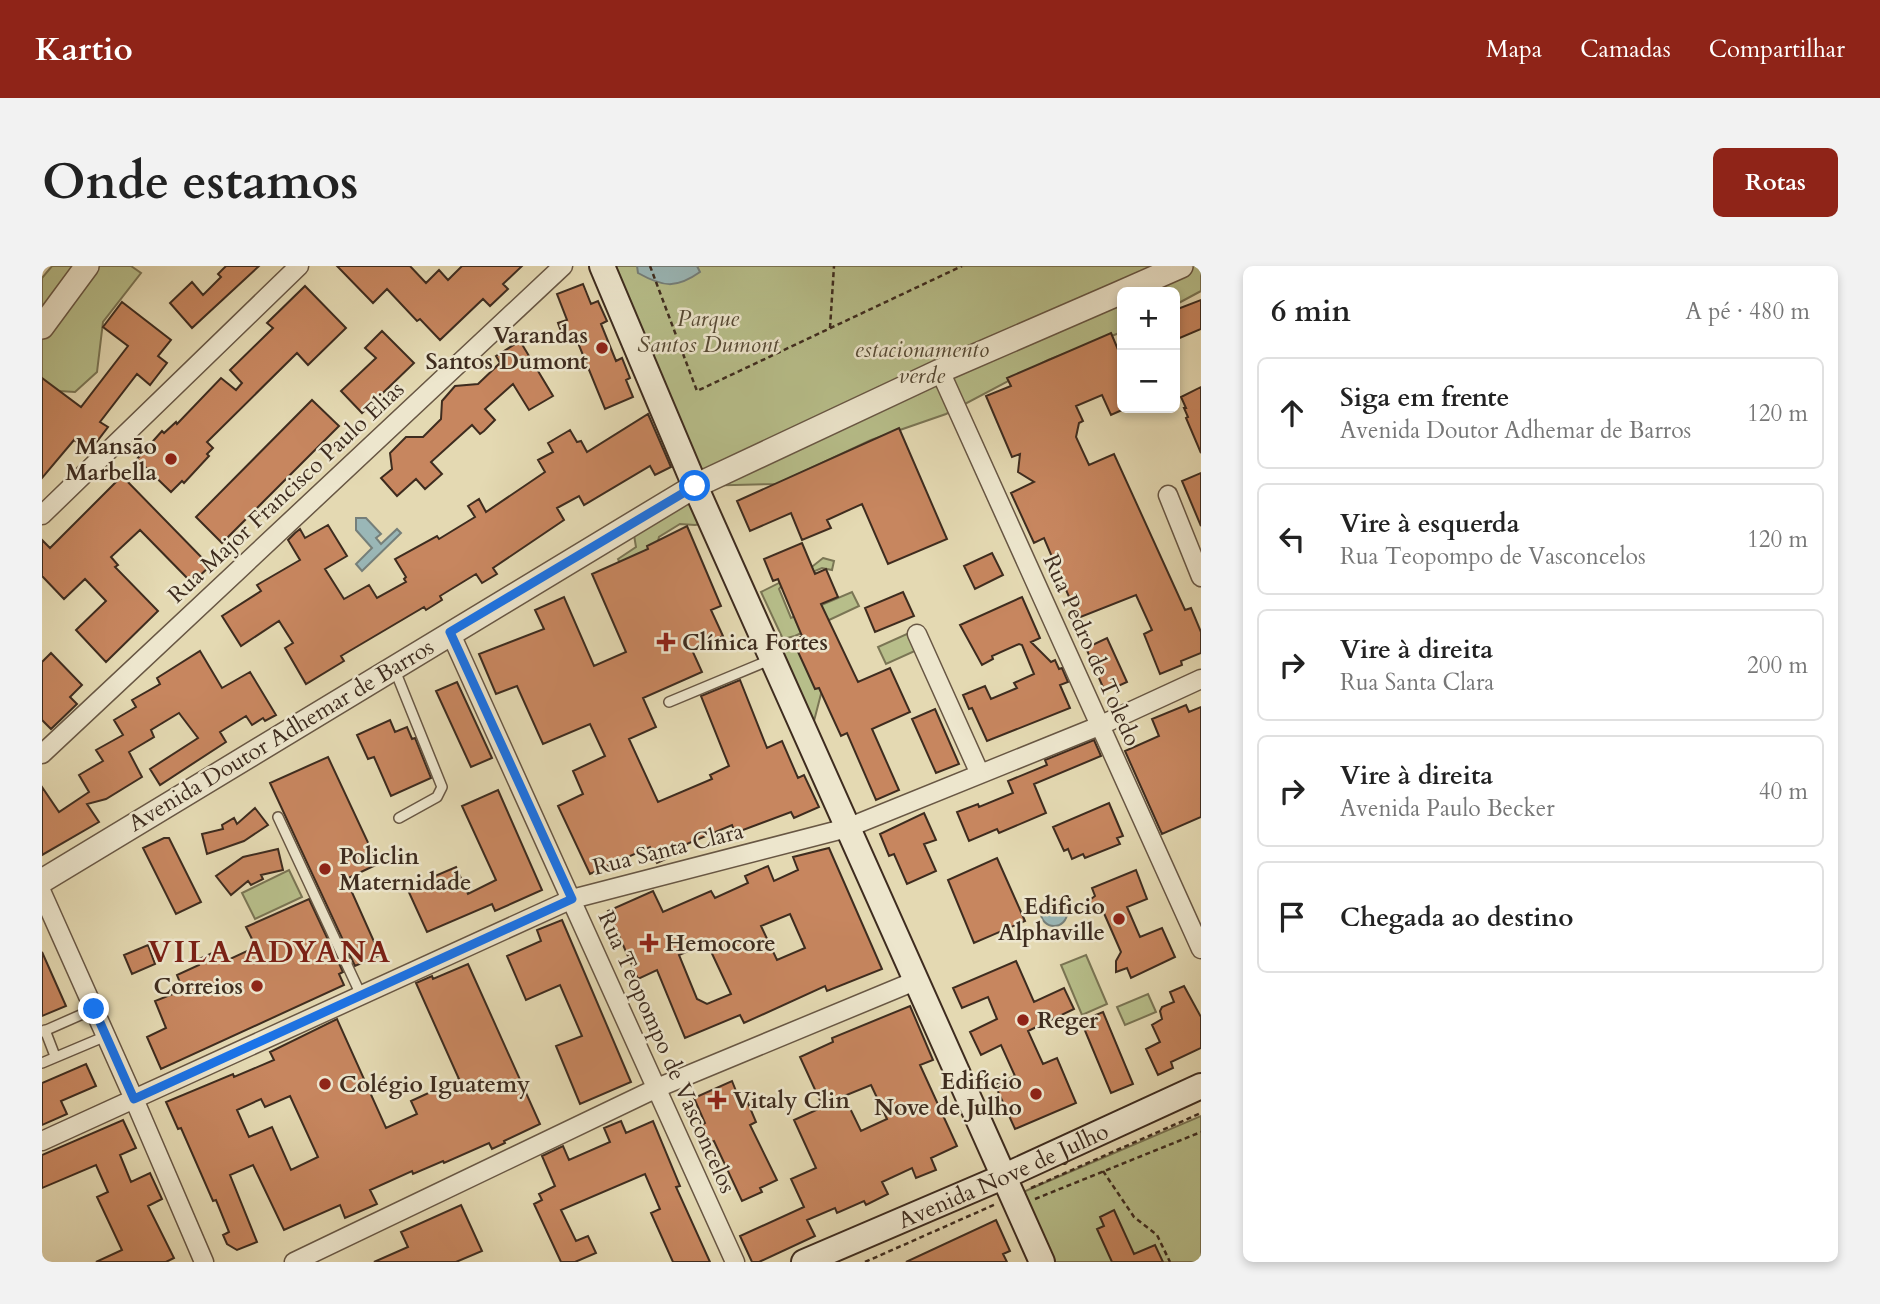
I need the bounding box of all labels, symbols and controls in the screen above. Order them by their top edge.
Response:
text: Kartio [35,27,133,72]
text: Mapa [1486,33,1542,66]
text: Camadas [1580,33,1671,66]
text: Compartilhar [1709,33,1845,66]
button: Rotas [1713,148,1838,217]
text: Onde estamos [42,149,358,216]
map controls [1117,287,1180,413]
button: + [1117,287,1180,350]
text: 6 min [1271,291,1351,332]
text: A pé · 480 m [1686,296,1810,327]
park label: Parque Santos Dumont [637,303,780,360]
place label: Varandas Santos Dumont [425,320,588,377]
park label: estacionamento verde [855,334,989,391]
marker: Varandas Santos Dumont [594,340,610,356]
button: − [1117,350,1180,413]
street label: Rua Major Francisco Paulo Elias [161,374,411,610]
text: Siga em frente [1340,380,1509,415]
icon: ahead [1273,394,1311,432]
text: 120 m [1747,398,1808,429]
text: Avenida Doutor Adhemar de Barros [1340,415,1691,446]
place label: Mansāo Marbella [65,431,158,488]
marker: Mansāo Marbella [163,451,179,467]
route start [679,470,710,501]
text: Vire à esquerda [1340,506,1520,541]
icon: left [1273,520,1311,558]
text: 120 m [1747,524,1808,555]
text: Rua Teopompo de Vasconcelos [1340,541,1646,572]
street label: Rua Pedro de Toledo [1036,549,1148,751]
place label: Clínica Fortes [682,627,828,658]
street label: Avenida Doutor Adhemar de Barros [122,631,440,839]
marker: Clínica Fortes [656,632,676,652]
text: Vire à direita [1340,632,1493,667]
icon: right [1273,646,1311,684]
text: 200 m [1747,650,1808,681]
text: Rua Santa Clara [1340,667,1494,698]
text: Vire à direita [1340,758,1493,793]
icon: right [1273,772,1311,810]
text: 40 m [1759,776,1808,807]
text: Avenida Paulo Becker [1340,793,1555,824]
street label: Rua Santa Clara [589,815,747,883]
place label: Policlin Maternidade [339,841,472,898]
marker: Policlin Maternidade [317,861,333,877]
place label: Edificio Alphaville [998,891,1105,948]
icon: arrive [1273,898,1311,936]
text: Chegada ao destino [1340,900,1573,935]
street label: Rua Teopompo de Vasconcelos [591,906,743,1198]
marker: Edificio Alphaville [1111,911,1127,927]
place label: Hemocore [665,928,776,959]
district label: VILA ADYANA [148,932,392,973]
marker: Hemocore [639,933,659,953]
place label: Correios [153,971,243,1002]
marker: Correios [249,978,265,994]
route end [78,993,109,1024]
place label: Reger [1037,1005,1099,1036]
marker: Reger [1015,1012,1031,1028]
place label: Edifício Nove de Julho [874,1066,1022,1123]
place label: Colégio Iguatemy [339,1069,530,1100]
marker: Colégio Iguatemy [317,1076,333,1092]
place label: Vitaly Clin [733,1085,850,1116]
marker: Edifício Nove de Julho [1028,1086,1044,1102]
marker: Vitaly Clin [707,1090,727,1110]
street label: Avenida Nove de Julho [893,1115,1113,1236]

